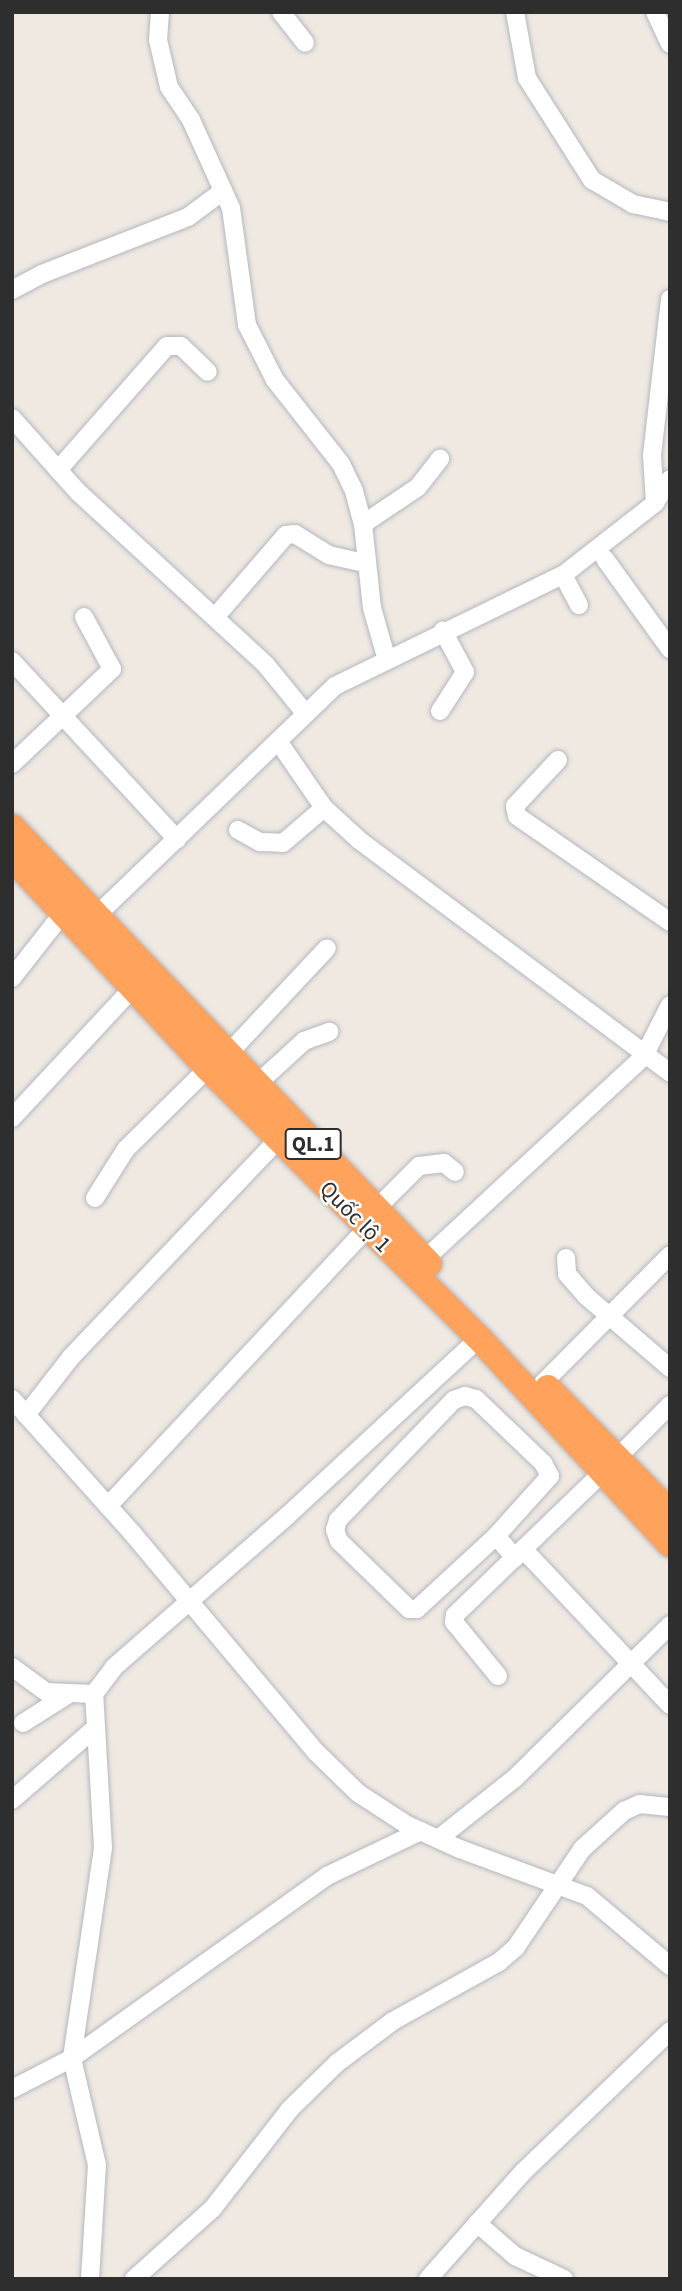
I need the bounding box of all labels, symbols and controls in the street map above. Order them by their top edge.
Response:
road number: QL.1 [283,1126,343,1162]
street label: Quốc lộ 1 [314,1176,396,1258]

